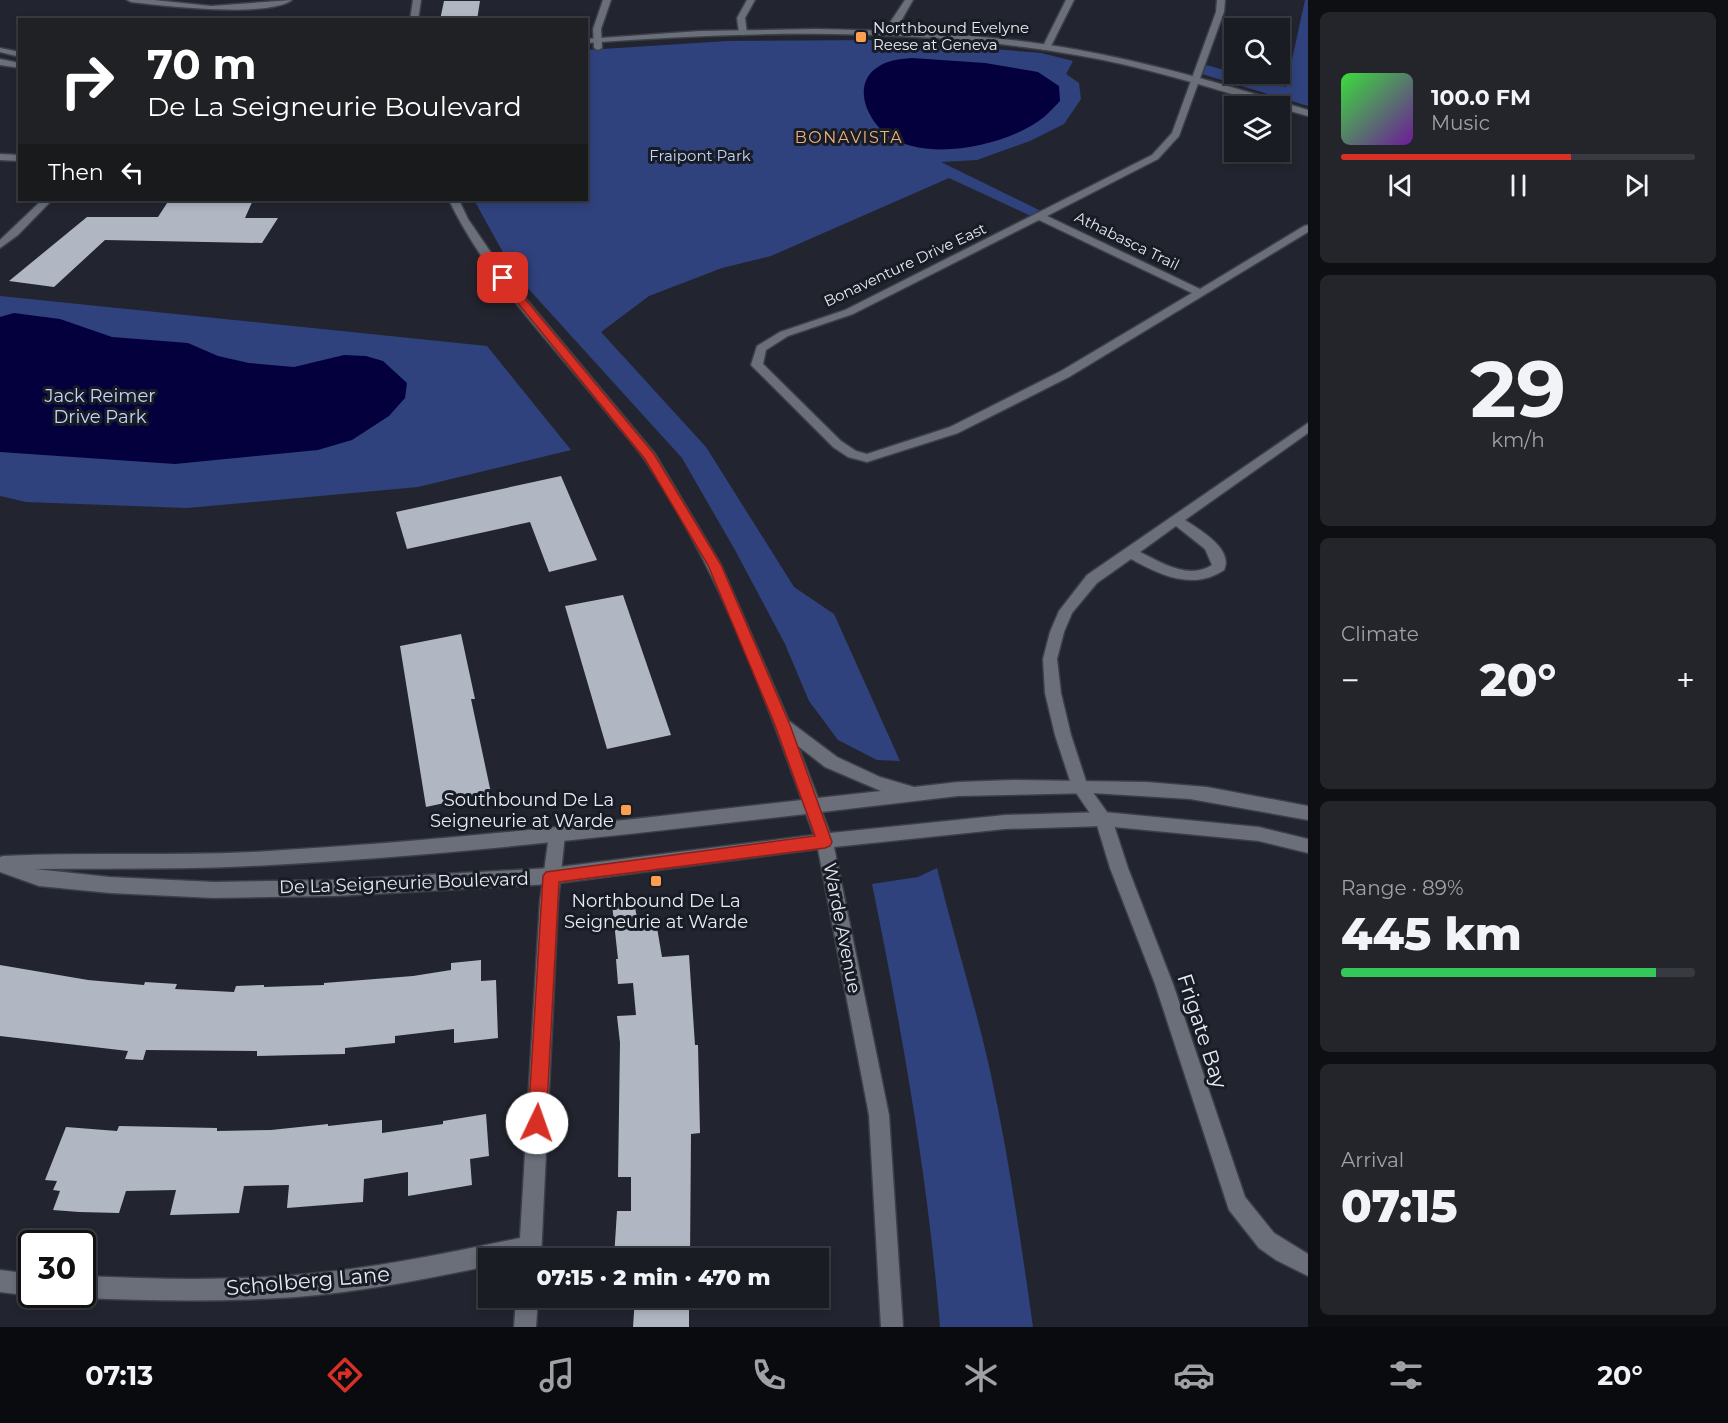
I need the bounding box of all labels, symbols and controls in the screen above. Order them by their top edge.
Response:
place label: Northbound Evelyne Reese at Geneva [873,18,1029,54]
map controls [1224,18,1290,162]
button: search [1224,18,1290,84]
marker: Northbound Evelyne Reese at Geneva [854,30,868,44]
text: 70 m [147,38,257,90]
icon: right [48,42,126,120]
text: 100.0 FM [1431,84,1531,111]
text: De La Seigneurie Boulevard [147,90,522,123]
button: layers [1224,96,1290,162]
text: Music [1431,111,1490,135]
district label: BONAVISTA [795,128,903,147]
park label: Fraipont Park [649,146,751,165]
icon: left [116,156,149,189]
text: Then [48,159,104,186]
icon: previous [1384,169,1417,202]
icon: pause [1502,169,1535,202]
icon: next [1620,169,1653,202]
street label: Athabasca Trail [1072,207,1183,274]
street label: Bonaventure Drive East [821,219,989,311]
pin [477,252,528,303]
icon: arrive [486,261,519,294]
text: 29 [1470,341,1566,437]
park label: Jack Reimer Drive Park [43,385,156,428]
text: km/h [1491,428,1545,452]
text: Climate [1341,622,1419,646]
text: 20° [1480,652,1556,707]
text: − [1341,660,1360,700]
text: + [1676,660,1695,700]
place label: Southbound De La Seigneurie at Warde [430,789,614,832]
marker: Southbound De La Seigneurie at Warde [619,803,633,817]
street label: Warde Avenue [819,861,865,995]
street label: De La Seigneurie Boulevard [279,868,529,898]
marker: Northbound De La Seigneurie at Warde [649,874,663,888]
text: Range · 89% [1341,876,1464,900]
place label: Northbound De La Seigneurie at Warde [564,890,748,933]
text: 445 km [1341,906,1522,961]
street label: Frigate Bay [1172,970,1233,1092]
position arrow [505,1091,569,1155]
text: Arrival [1341,1148,1404,1172]
text: 07:15 [1341,1178,1458,1233]
speed limit sign: 30 [18,1230,96,1308]
street label: Scholberg Lane [225,1261,391,1300]
text: 07:15 · 2 min · 470 m [536,1264,771,1291]
icon: directions [324,1354,366,1396]
icon: music [536,1354,578,1396]
icon: phone [748,1354,790,1396]
icon: climate [960,1354,1002,1396]
icon: car [1173,1354,1215,1396]
icon: filters [1385,1354,1427,1396]
text: 07:13 [85,1359,153,1392]
text: 20° [1597,1359,1643,1392]

